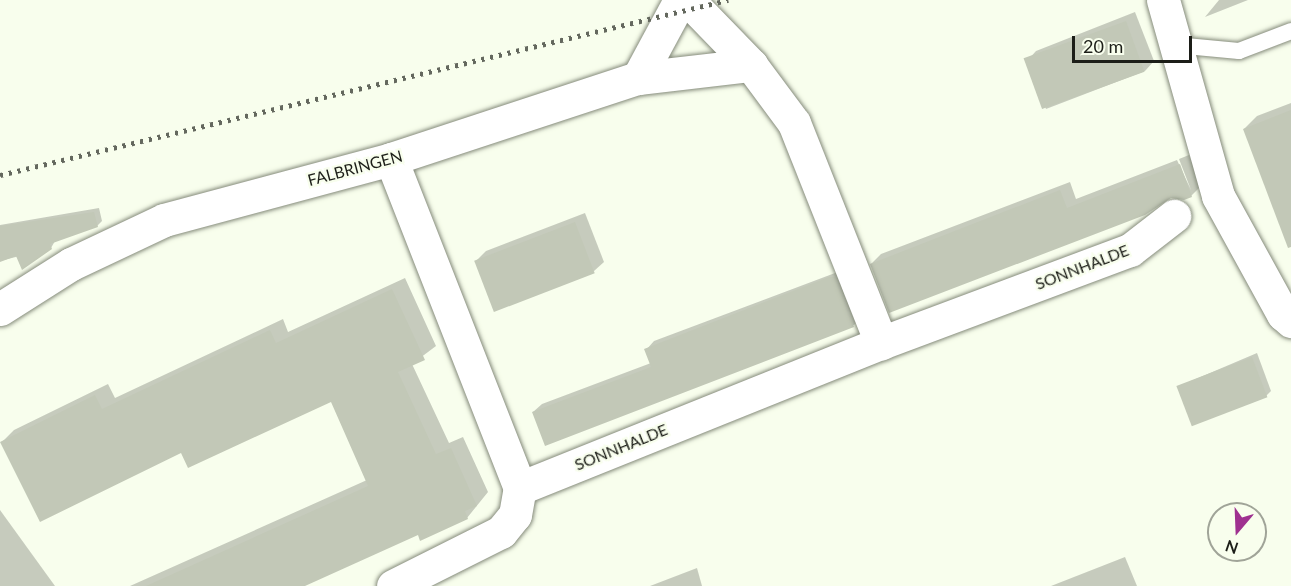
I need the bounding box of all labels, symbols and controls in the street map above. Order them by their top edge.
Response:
scale bar [1075,24,1195,62]
text: 20 m [1083,35,1123,57]
street label: FALBRINGEN [305,146,405,190]
street label: SONNHALDE [1033,240,1131,294]
street label: SONNHALDE [572,420,670,474]
north arrow [1207,502,1267,562]
text: N [1223,537,1241,559]

